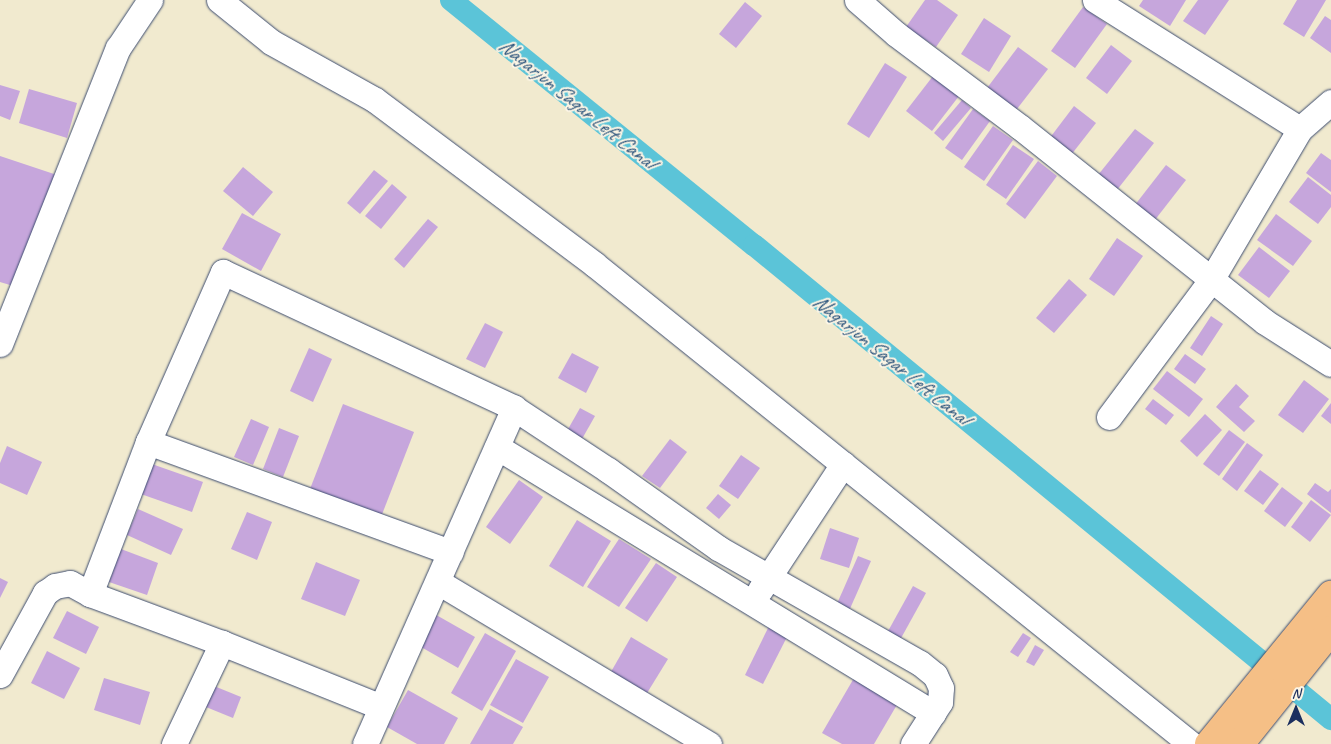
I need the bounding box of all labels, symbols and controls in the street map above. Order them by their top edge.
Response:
water label: Nagarjun Sagar Left Canal [494,32,660,174]
water label: Nagarjun Sagar Left Canal [808,288,974,430]
north arrow [1271,684,1321,734]
text: N [1292,685,1300,702]

